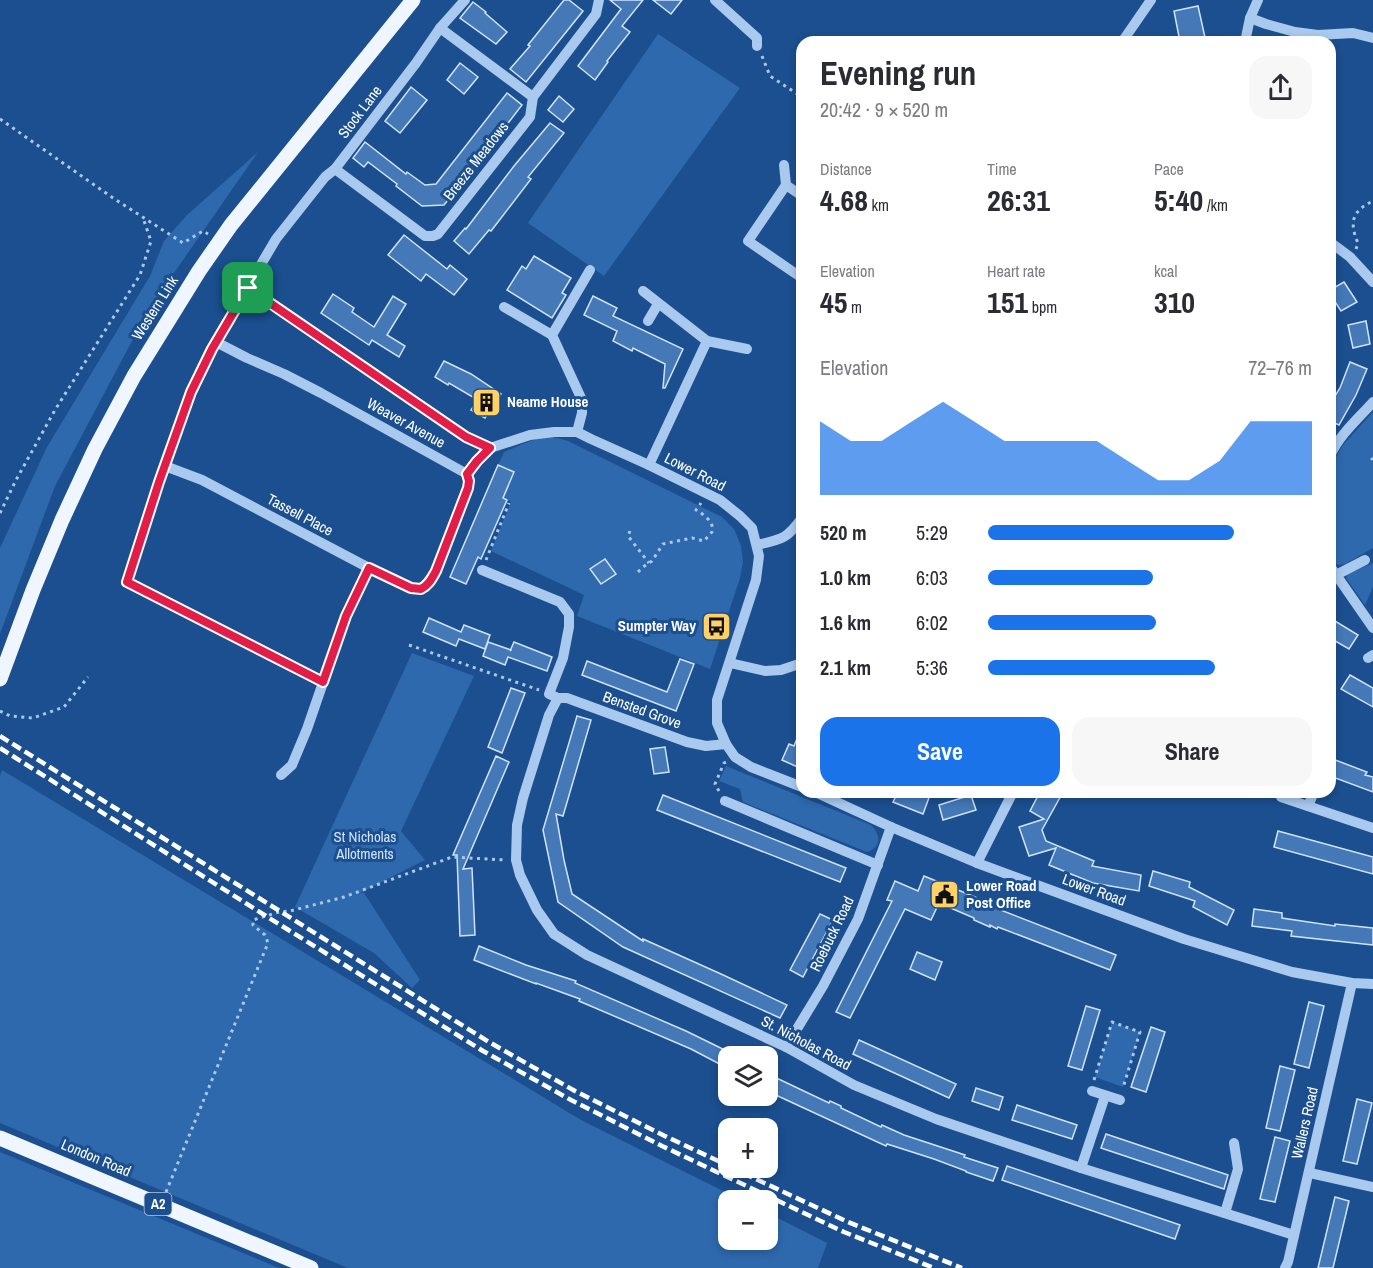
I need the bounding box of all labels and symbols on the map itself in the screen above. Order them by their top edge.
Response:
street label: Stock Lane [333,81,387,143]
street label: Breeze Meadows [438,117,513,205]
pin [222,262,273,313]
street label: Western Link [127,271,183,344]
building icon: Neame House [470,386,502,418]
place label: Neame House [507,391,589,412]
street label: Weaver Avenue [363,392,449,453]
street label: Lower Road [661,447,730,496]
street label: Tassell Place [264,488,337,541]
bus stop icon: Sumpter Way [701,610,733,642]
place label: Sumpter Way [618,615,696,636]
street label: Bensted Grove [600,686,684,733]
park label: St Nicholas Allotments [334,826,396,864]
street label: Lower Road [1059,868,1129,911]
place label: Lower Road Post Office [966,875,1036,913]
public building icon: Lower Road Post Office [929,879,961,911]
street label: Roebuck Road [804,893,859,975]
street label: St. Nicholas Road [758,1010,855,1075]
street label: Wallers Road [1286,1085,1323,1161]
street label: London Road [58,1133,134,1182]
road number: A2 [144,1193,172,1215]

